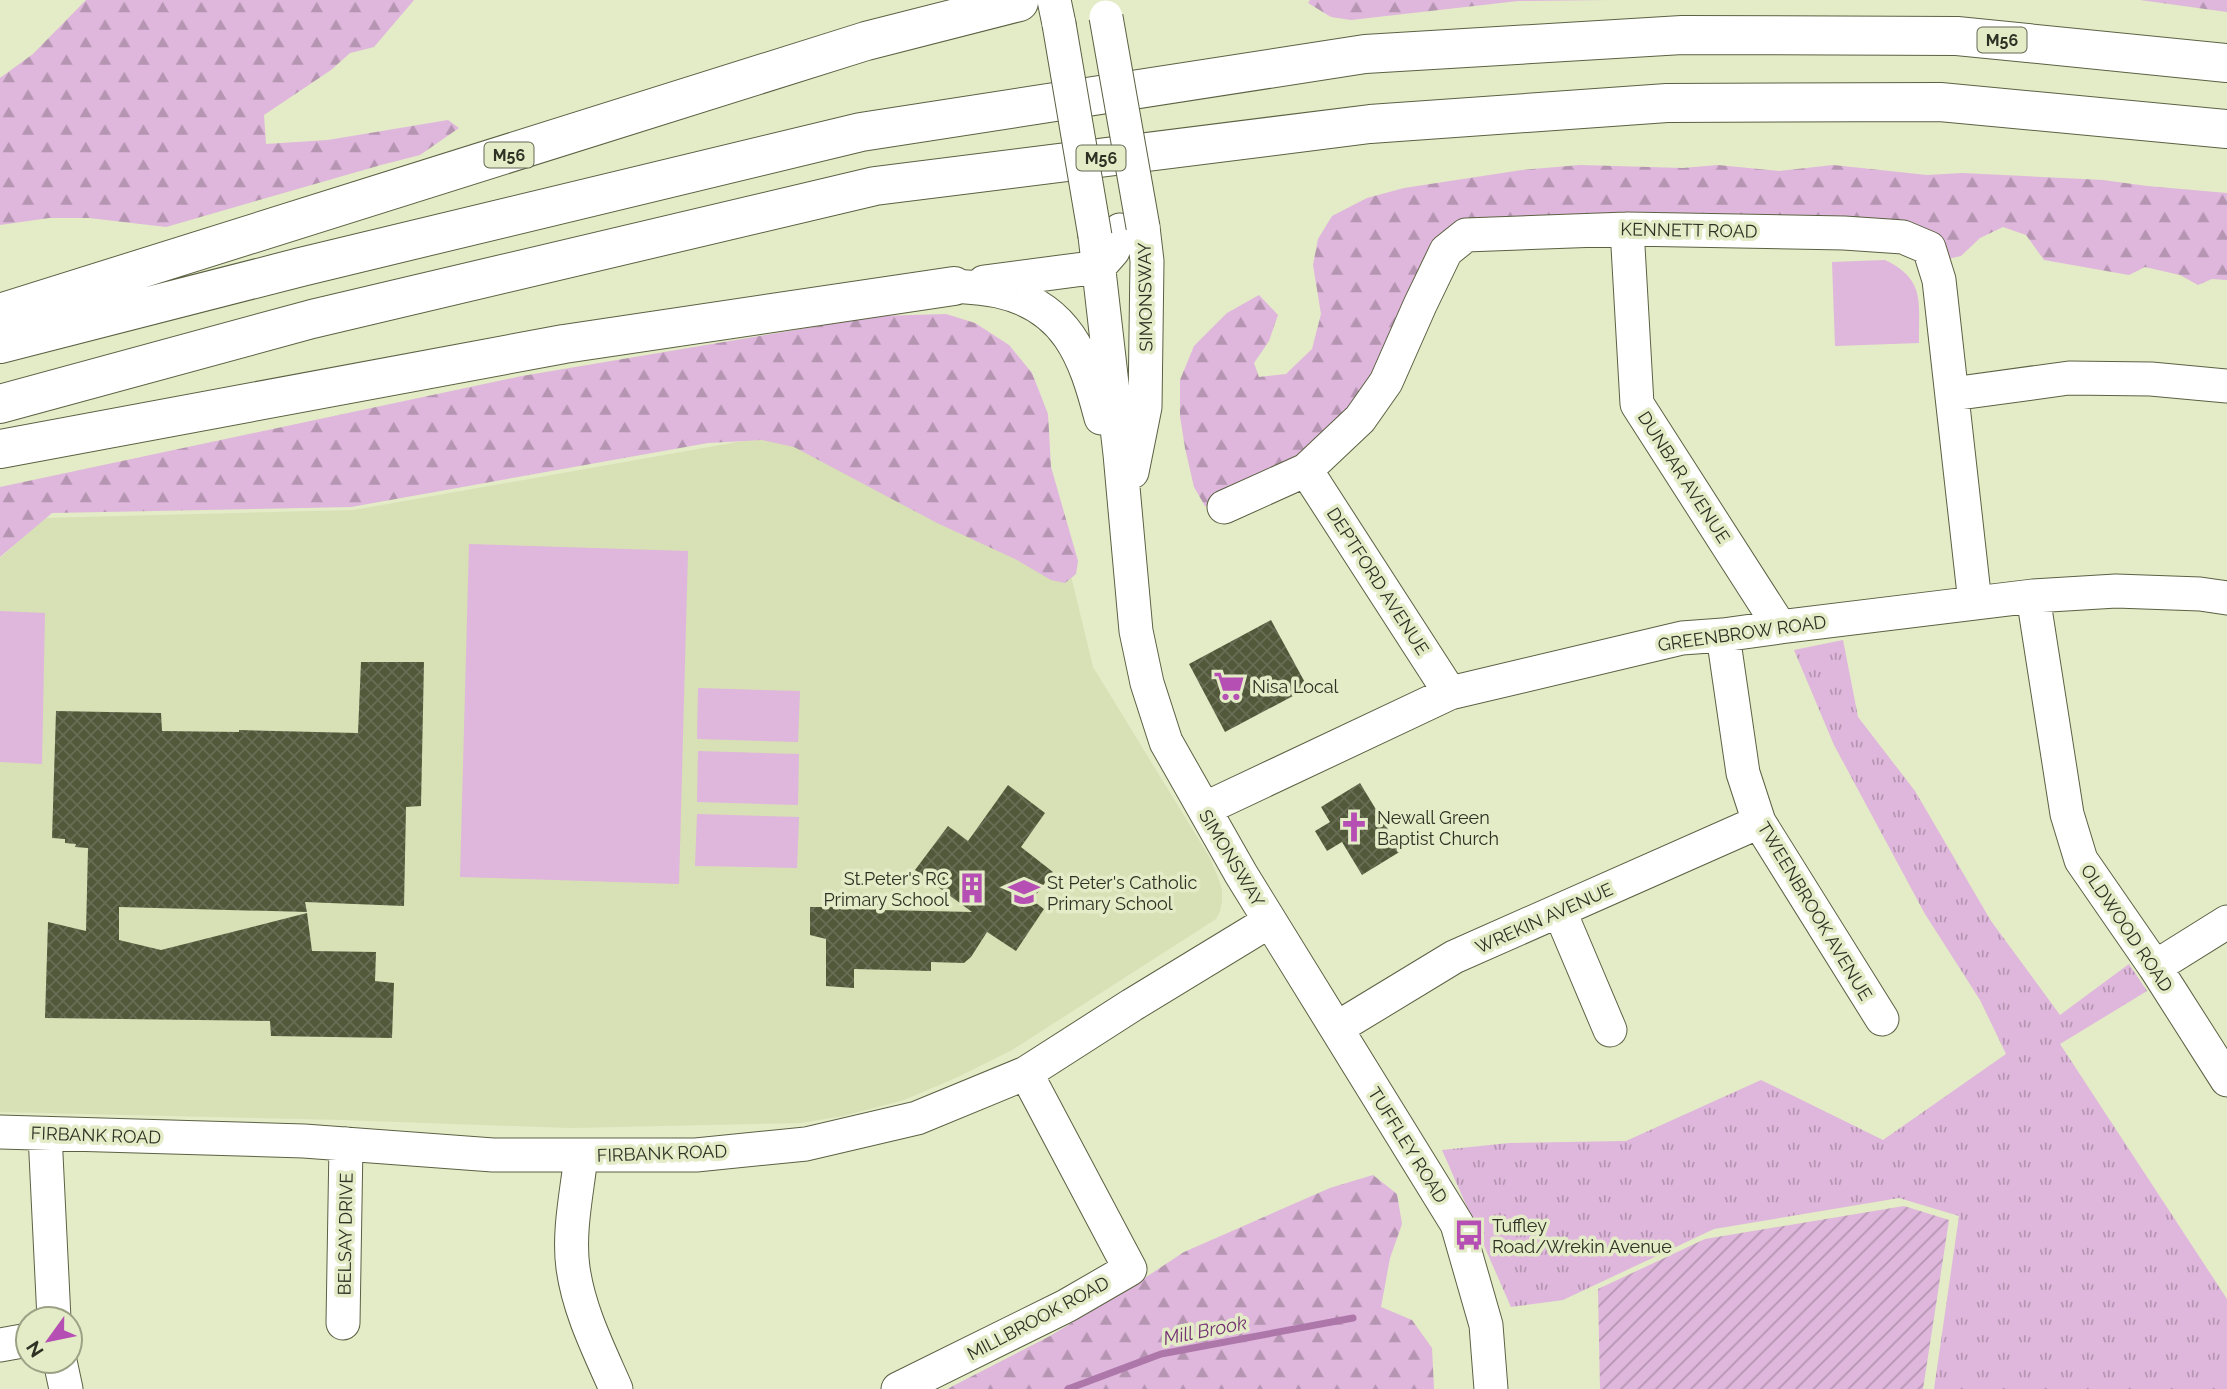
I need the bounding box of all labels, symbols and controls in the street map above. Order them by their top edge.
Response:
road number: M56 [1978,28,2026,52]
road number: M56 [484,142,534,168]
road number: M56 [1076,146,1126,170]
street label: KENNETT ROAD [1620,218,1758,242]
street label: SIMONSWAY [1134,242,1156,352]
street label: DUNBAR AVENUE [1634,407,1734,547]
street label: DEPTFORD AVENUE [1323,503,1433,659]
street label: GREENBROW ROAD [1656,611,1828,655]
supermarket icon: Nisa Local [1212,669,1246,703]
place label: Nisa Local [1252,676,1339,697]
street label: SIMONSWAY [1195,806,1269,911]
place label: Newall Green Baptist Church [1377,807,1499,849]
church icon: Newall Green Baptist Church [1337,810,1371,844]
street label: TWEENBROOK AVENUE [1753,818,1877,1004]
street label: OLDWOOD ROAD [2077,860,2177,996]
place label: St.Peter's RC Primary School [823,868,949,910]
building icon: St.Peter's RC Primary School [955,871,989,905]
place label: St Peter's Catholic Primary School [1047,872,1197,914]
school or university icon: St Peter's Catholic Primary School [1007,875,1041,909]
street label: WREKIN AVENUE [1472,878,1616,958]
street label: TUFFLEY ROAD [1364,1083,1452,1207]
street label: FIRBANK ROAD [30,1122,162,1148]
street label: FIRBANK ROAD [596,1140,728,1166]
street label: BELSAY DRIVE [333,1172,357,1296]
place label: Tuffley Road/Wrekin Avenue [1492,1215,1672,1257]
bus stop icon: Tuffley Road/Wrekin Avenue [1452,1218,1486,1252]
street label: MILLBROOK ROAD [963,1272,1113,1364]
north arrow [14,1305,84,1375]
water label: Mill Brook [1161,1311,1249,1349]
text: N [22,1337,48,1361]

